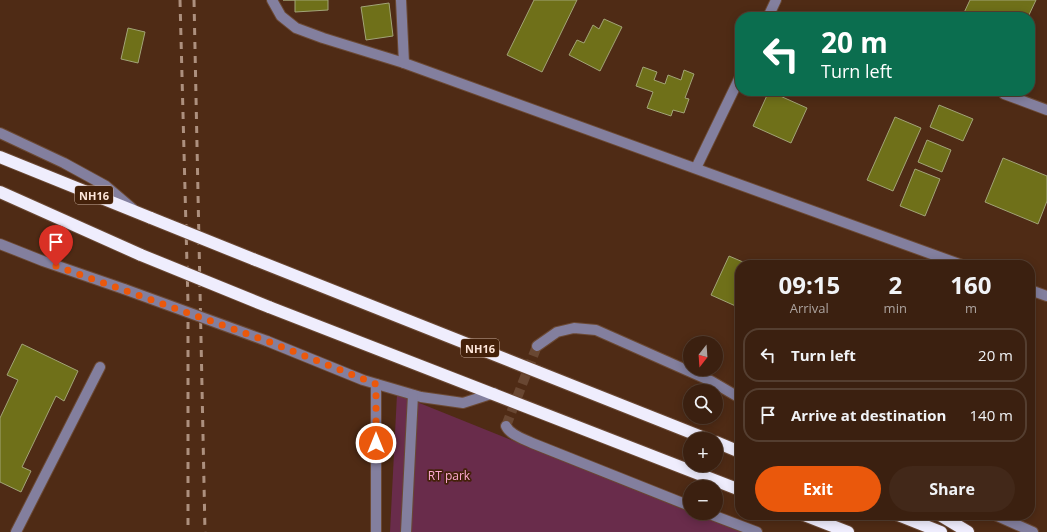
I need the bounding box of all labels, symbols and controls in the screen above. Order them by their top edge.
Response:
text: 20 m [821,23,888,61]
icon: left [755,28,807,80]
text: Turn left [821,59,892,83]
road number: NH16 [75,186,113,204]
pin [39,225,73,266]
icon: arrive [45,231,67,253]
text: 09:15 [778,268,840,301]
text: 2 [888,268,902,301]
text: 160 [950,268,992,301]
text: Arrival [790,299,829,317]
text: min [884,299,907,317]
text: m [965,299,977,317]
north arrow [683,336,723,376]
map controls [683,336,723,520]
road number: NH16 [461,339,499,357]
icon: left [757,344,779,366]
text: Turn left [791,345,856,365]
text: 20 m [978,345,1013,365]
button: search [683,384,723,424]
icon: arrive [757,404,779,426]
text: Arrive at destination [791,405,946,425]
text: 140 m [969,405,1013,425]
position arrow [355,422,397,464]
button: + [683,432,723,472]
button: Exit [755,466,881,512]
button: Share [889,466,1015,512]
park label: RT park [428,467,471,484]
button: − [683,480,723,520]

